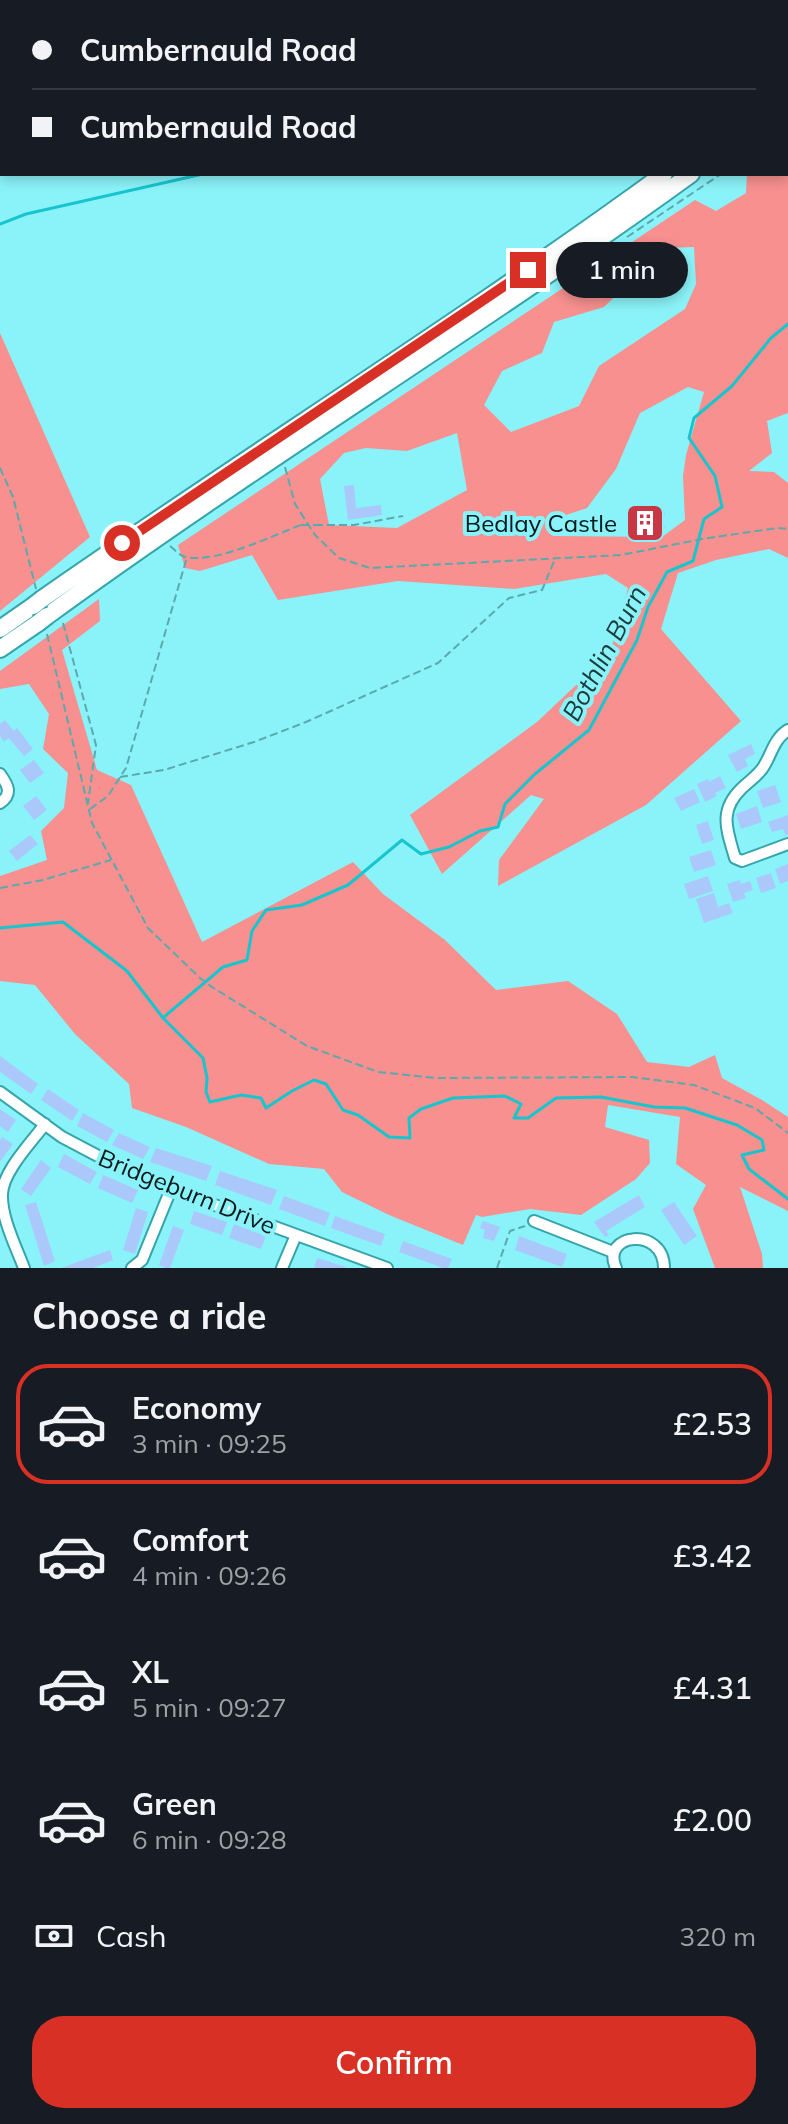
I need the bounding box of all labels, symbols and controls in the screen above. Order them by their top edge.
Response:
text: Cumbernauld Road [80,31,357,69]
text: Cumbernauld Road [80,108,357,146]
callout: 1 min [556,242,688,298]
route end [510,252,546,288]
text: 1 min [588,253,656,286]
building icon: Bedlay Castle [624,502,666,544]
place label: Bedlay Castle [465,508,617,538]
route start [104,525,140,561]
water label: Bothlin Burn [555,580,653,726]
street label: Bridgeburn Drive [94,1142,280,1240]
text: Choose a ride [32,1293,266,1338]
icon: car [36,1388,108,1460]
text: Economy [132,1389,261,1427]
text: £2.53 [673,1405,752,1443]
text: 3 min · 09:25 [132,1427,287,1460]
icon: car [36,1520,108,1592]
text: Comfort [132,1521,249,1559]
text: £3.42 [673,1537,752,1575]
text: 4 min · 09:26 [132,1559,287,1592]
icon: car [36,1652,108,1724]
text: XL [132,1653,169,1691]
text: £4.31 [673,1669,752,1707]
text: 5 min · 09:27 [132,1691,287,1724]
icon: car [36,1784,108,1856]
text: Green [132,1785,217,1823]
text: £2.00 [673,1801,752,1839]
text: 6 min · 09:28 [132,1823,287,1856]
icon: cash [32,1914,76,1958]
text: Cash [96,1917,167,1955]
text: 320 m [680,1920,756,1953]
button: Confirm [32,2016,756,2108]

